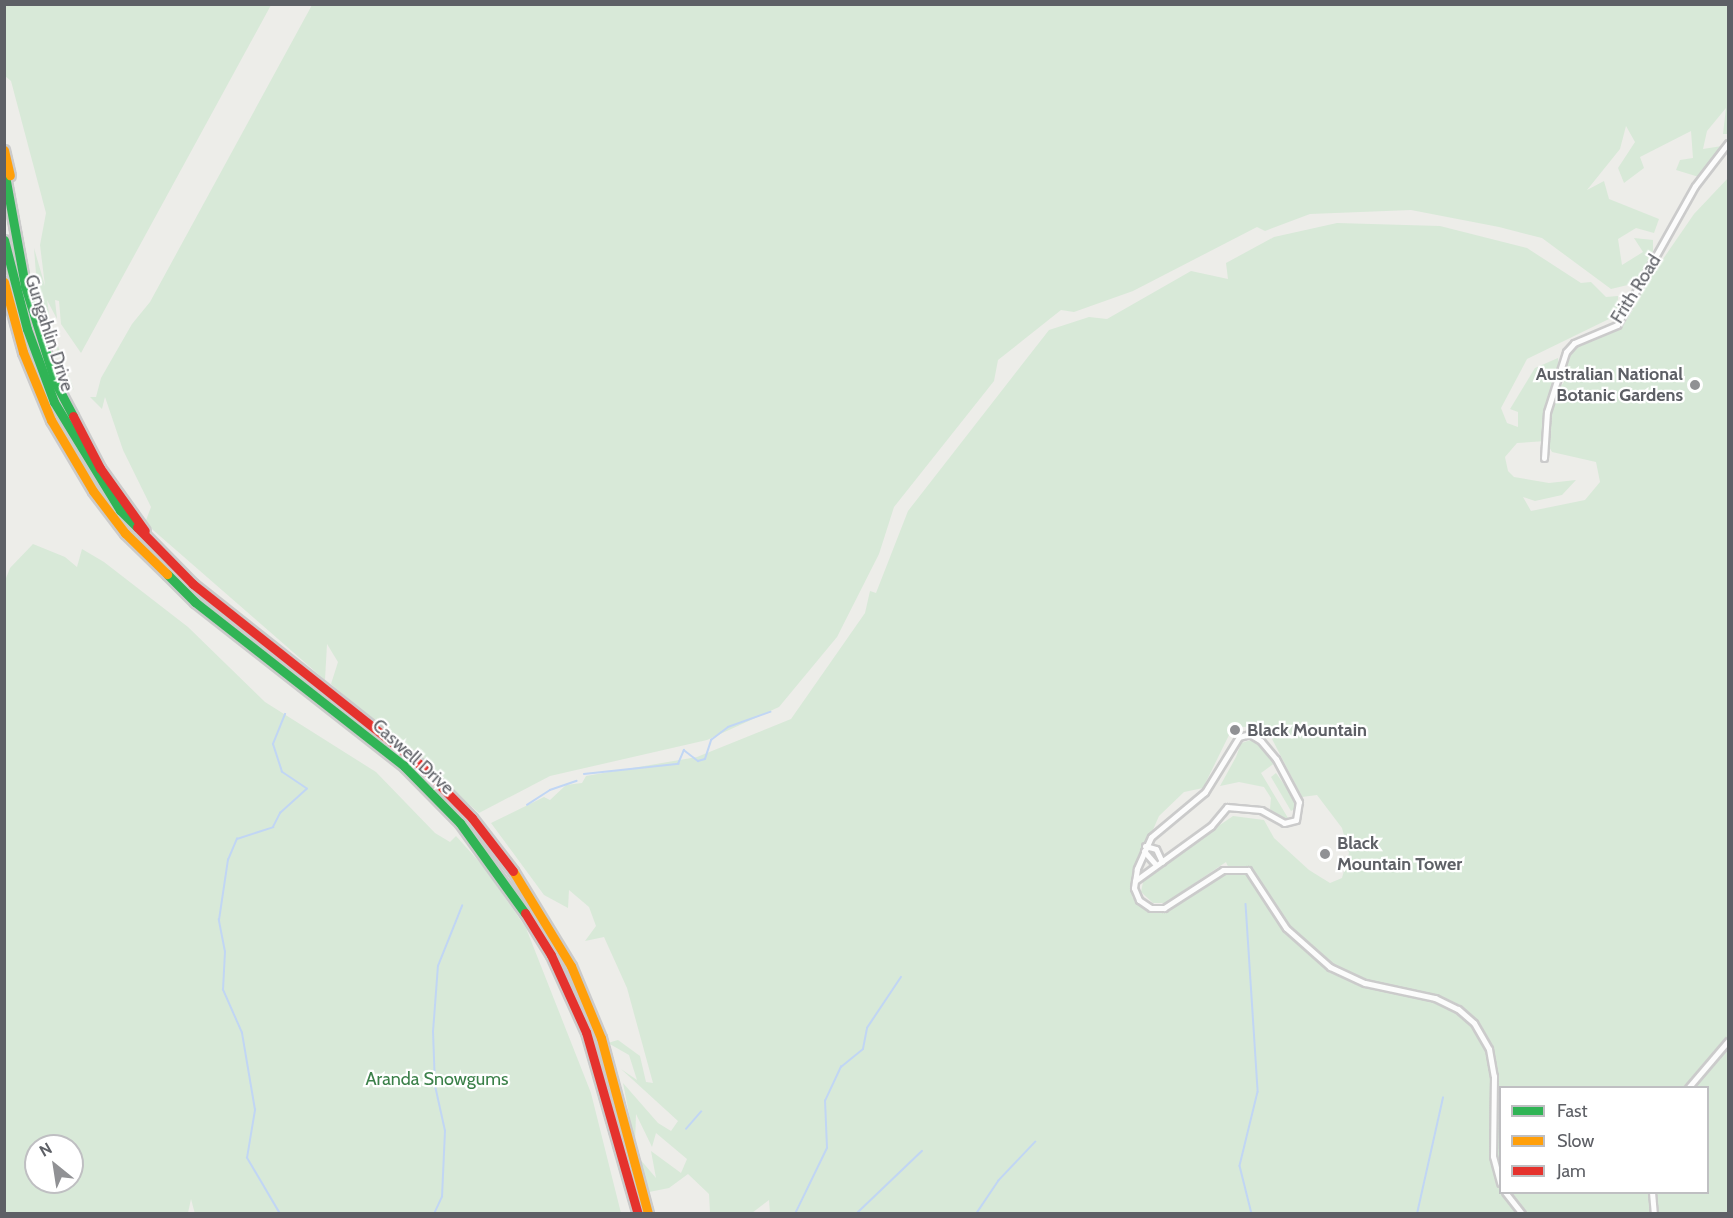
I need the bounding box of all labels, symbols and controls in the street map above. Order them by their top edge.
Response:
street label: Frith Road [1606,251,1666,327]
street label: Gungahlin Drive [20,272,78,394]
place label: Australian National Botanic Gardens [1536,364,1683,406]
marker: Australian National Botanic Gardens [1688,378,1702,392]
street label: Caswell Drive [368,715,458,799]
place label: Black Mountain [1247,719,1367,741]
marker: Black Mountain [1228,723,1242,737]
place label: Black Mountain Tower [1337,833,1462,876]
marker: Black Mountain Tower [1318,847,1332,861]
park label: Aranda Snowgums [366,1068,508,1090]
legend [1499,1086,1709,1194]
text: Fast [1557,1100,1588,1122]
text: Slow [1557,1130,1594,1152]
north arrow [24,1134,84,1194]
text: N [36,1139,55,1161]
text: Jam [1557,1160,1586,1182]

